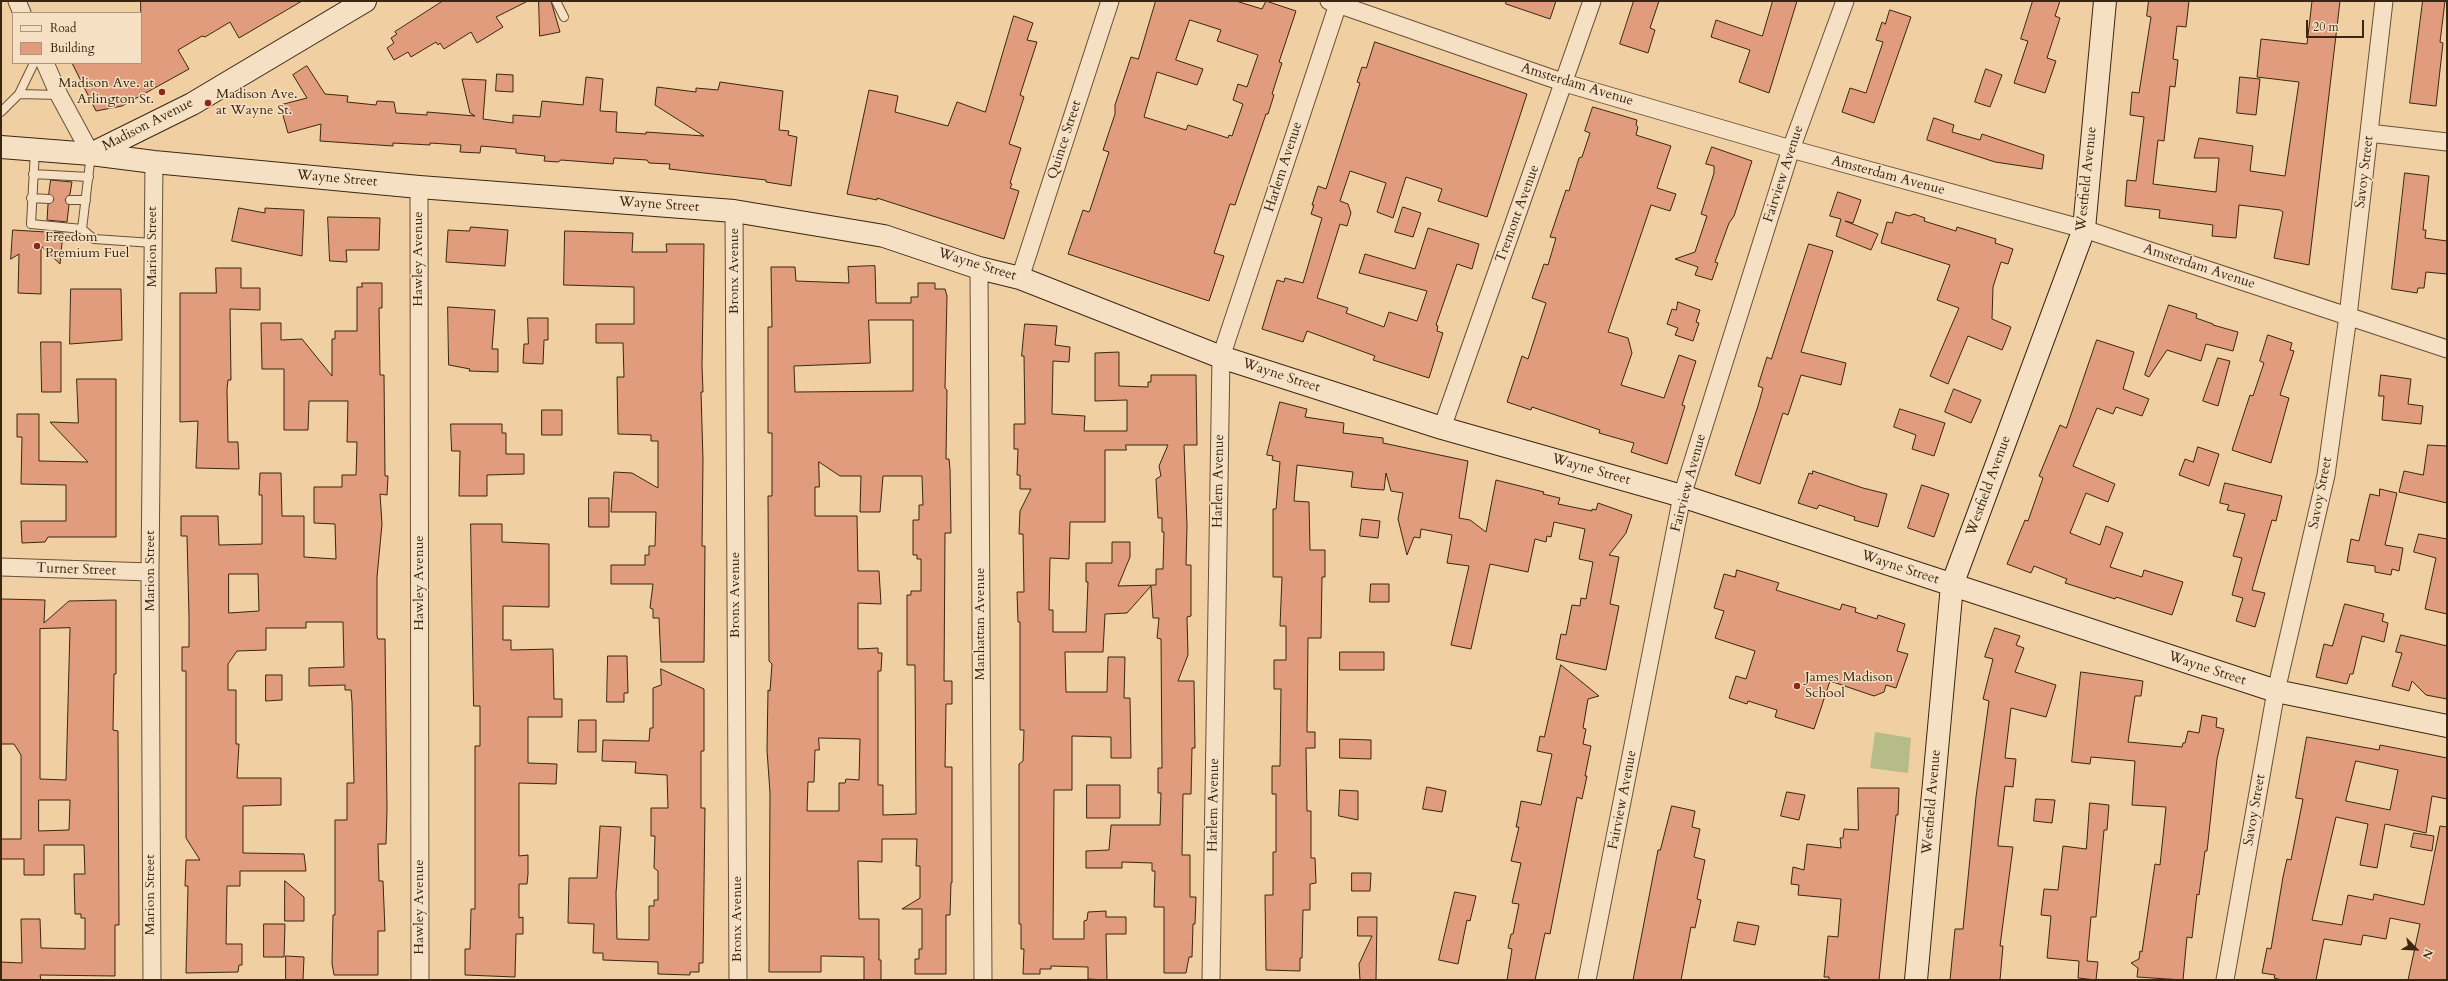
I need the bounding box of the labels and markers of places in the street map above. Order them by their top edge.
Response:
place label: Madison Ave. at Arlington St. [58,76,154,108]
marker: Madison Ave. at Arlington St. [157,87,167,97]
place label: Madison Ave. at Wayne St. [216,87,298,120]
marker: Madison Ave. at Wayne St. [203,98,213,108]
place label: Freedom Premium Fuel [45,230,129,262]
marker: Freedom Premium Fuel [32,241,42,251]
place label: James Madison School [1805,670,1893,702]
marker: James Madison School [1792,681,1802,691]

